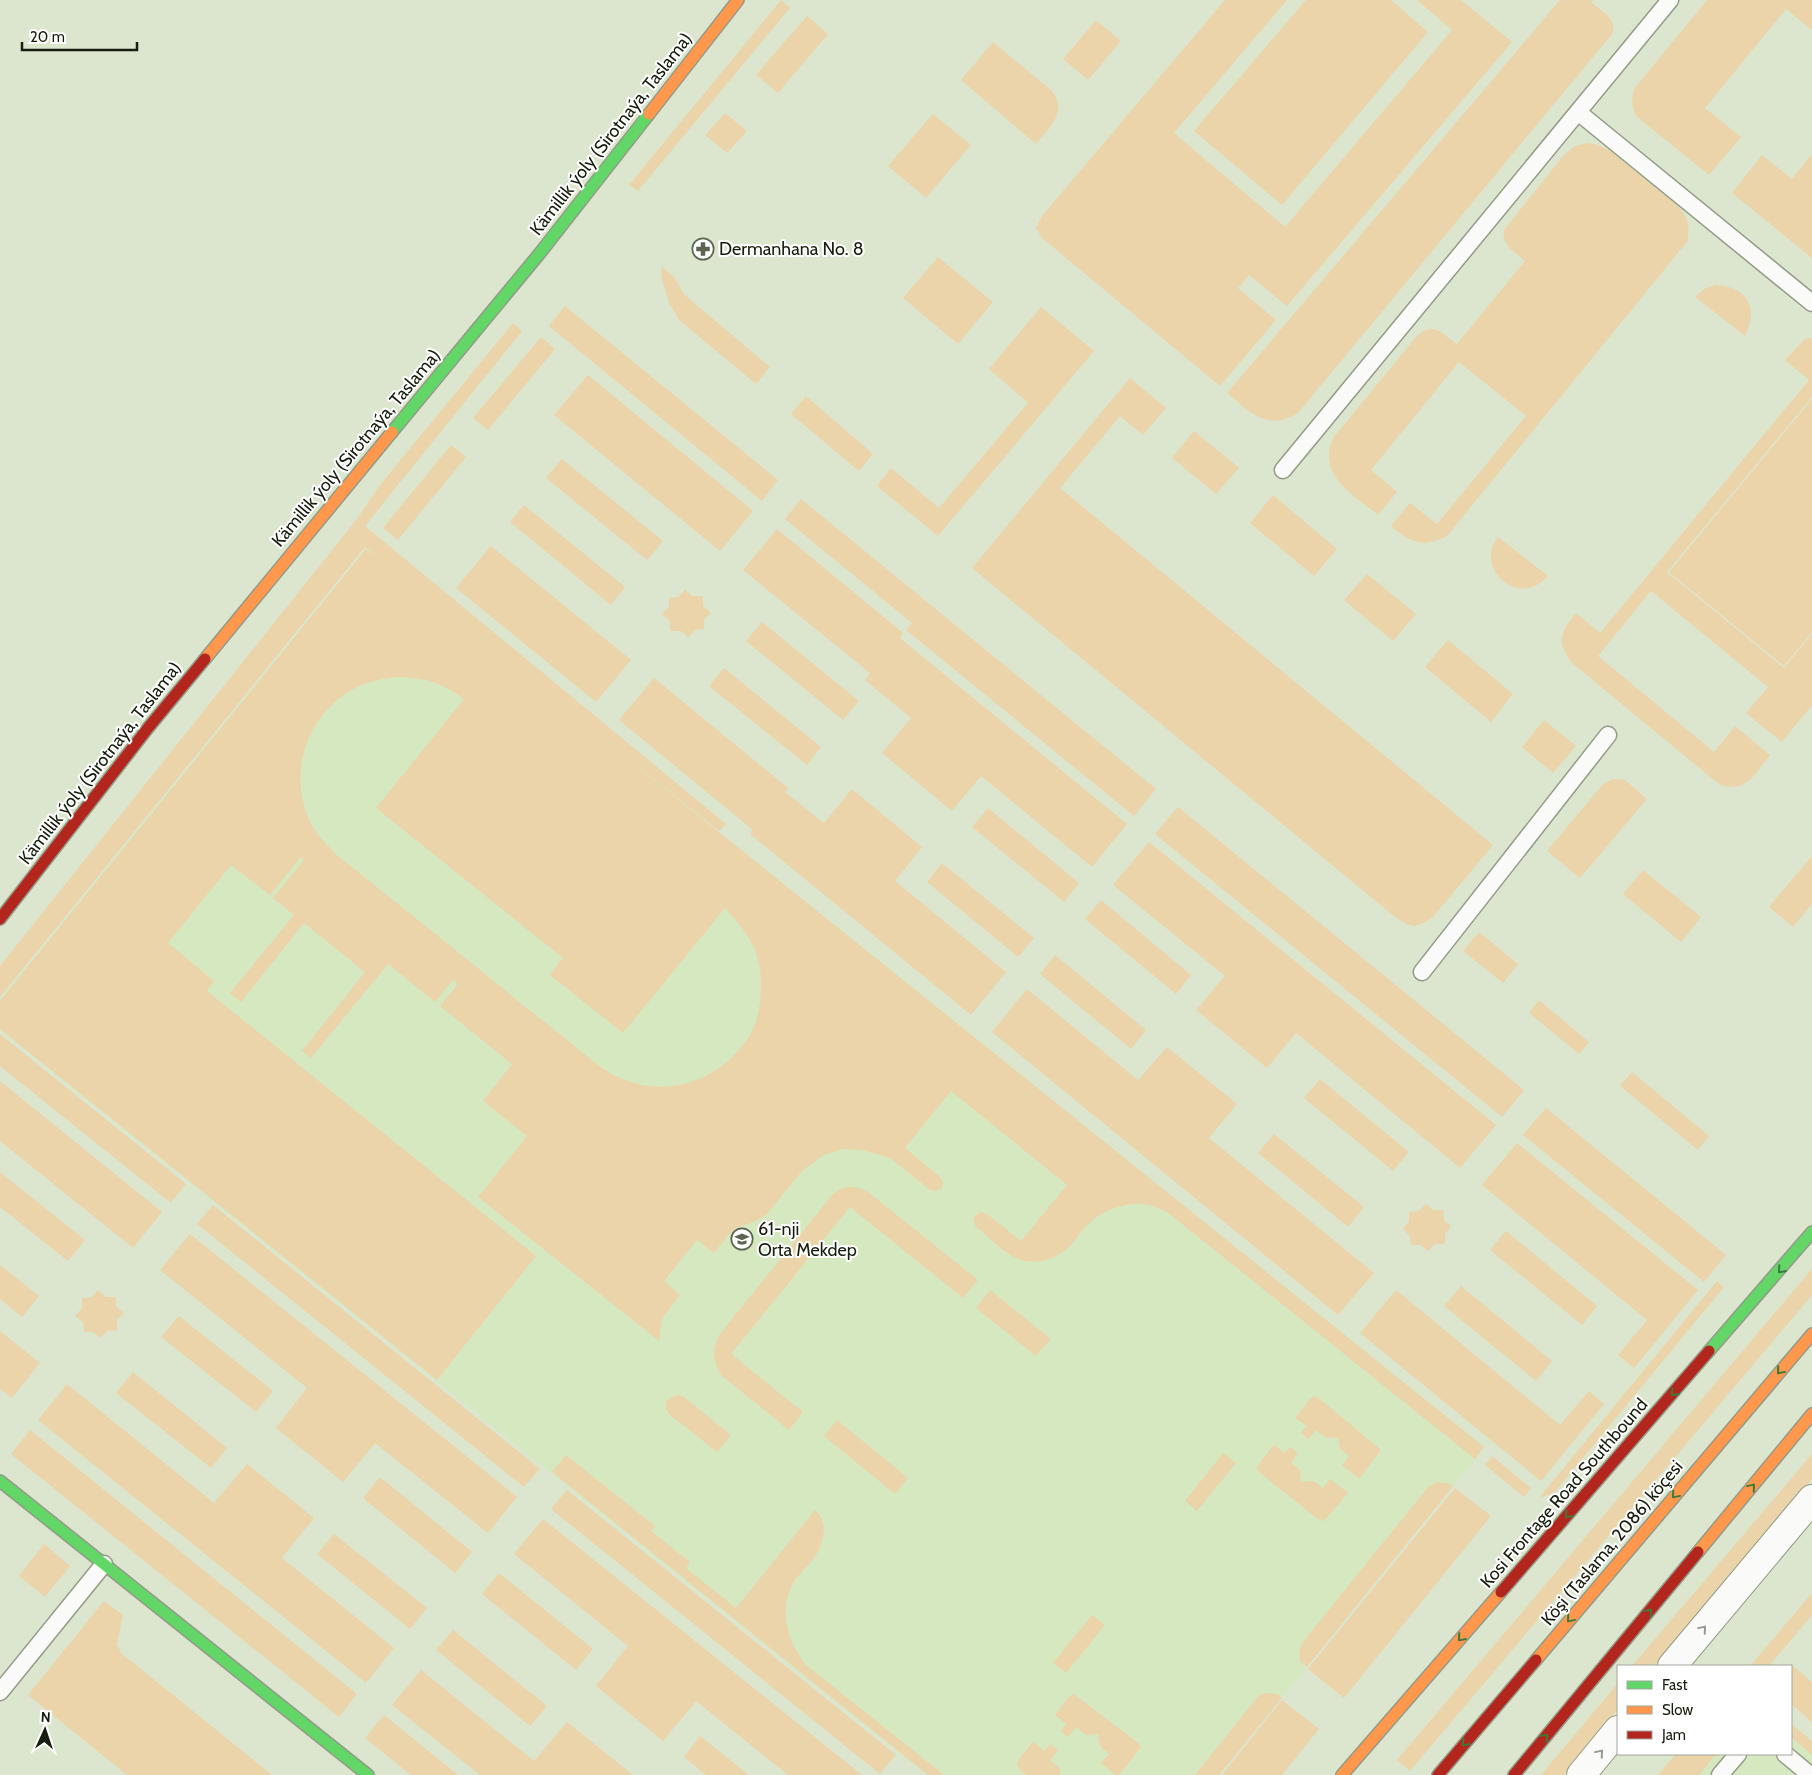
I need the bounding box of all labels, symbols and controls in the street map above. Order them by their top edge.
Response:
scale bar [22,20,138,52]
text: 20 m [30,28,65,46]
street label: Kämillik ýoly (Sirotnaýa, Taslama) [525,28,697,240]
pharmacy icon: Dermanhana No. 8 [691,237,715,261]
place label: Dermanhana No. 8 [719,238,864,260]
street label: Kämillik ýoly (Sirotnaýa, Taslama) [267,345,445,551]
street label: Kämillik ýoly (Sirotnaýa, Taslama) [14,657,186,869]
place label: 61-nji Orta Mekdep [758,1218,857,1261]
school or university icon: 61-nji Orta Mekdep [730,1227,754,1251]
one-way arrow [1778,1264,1787,1273]
one-way arrow [1777,1365,1786,1374]
one-way arrow [1671,1387,1680,1396]
street label: Kosi Frontage Road Southbound [1476,1394,1652,1592]
street label: Köşi (Taslama, 2086) köçesi [1536,1456,1688,1630]
one-way arrow [1747,1483,1756,1492]
one-way arrow [1672,1489,1681,1498]
one-way arrow [1564,1510,1573,1519]
one-way arrow [1643,1609,1651,1618]
one-way arrow [1567,1613,1576,1622]
one-way arrow [1697,1626,1706,1635]
one-way arrow [1458,1632,1467,1641]
legend [1617,1665,1792,1755]
text: Fast [1662,1676,1687,1694]
text: Slow [1662,1701,1693,1719]
north arrow [20,1705,70,1755]
text: N [40,1708,51,1726]
text: Jam [1661,1726,1686,1744]
one-way arrow [1540,1734,1549,1743]
one-way arrow [1462,1737,1471,1746]
one-way arrow [1594,1749,1603,1758]

